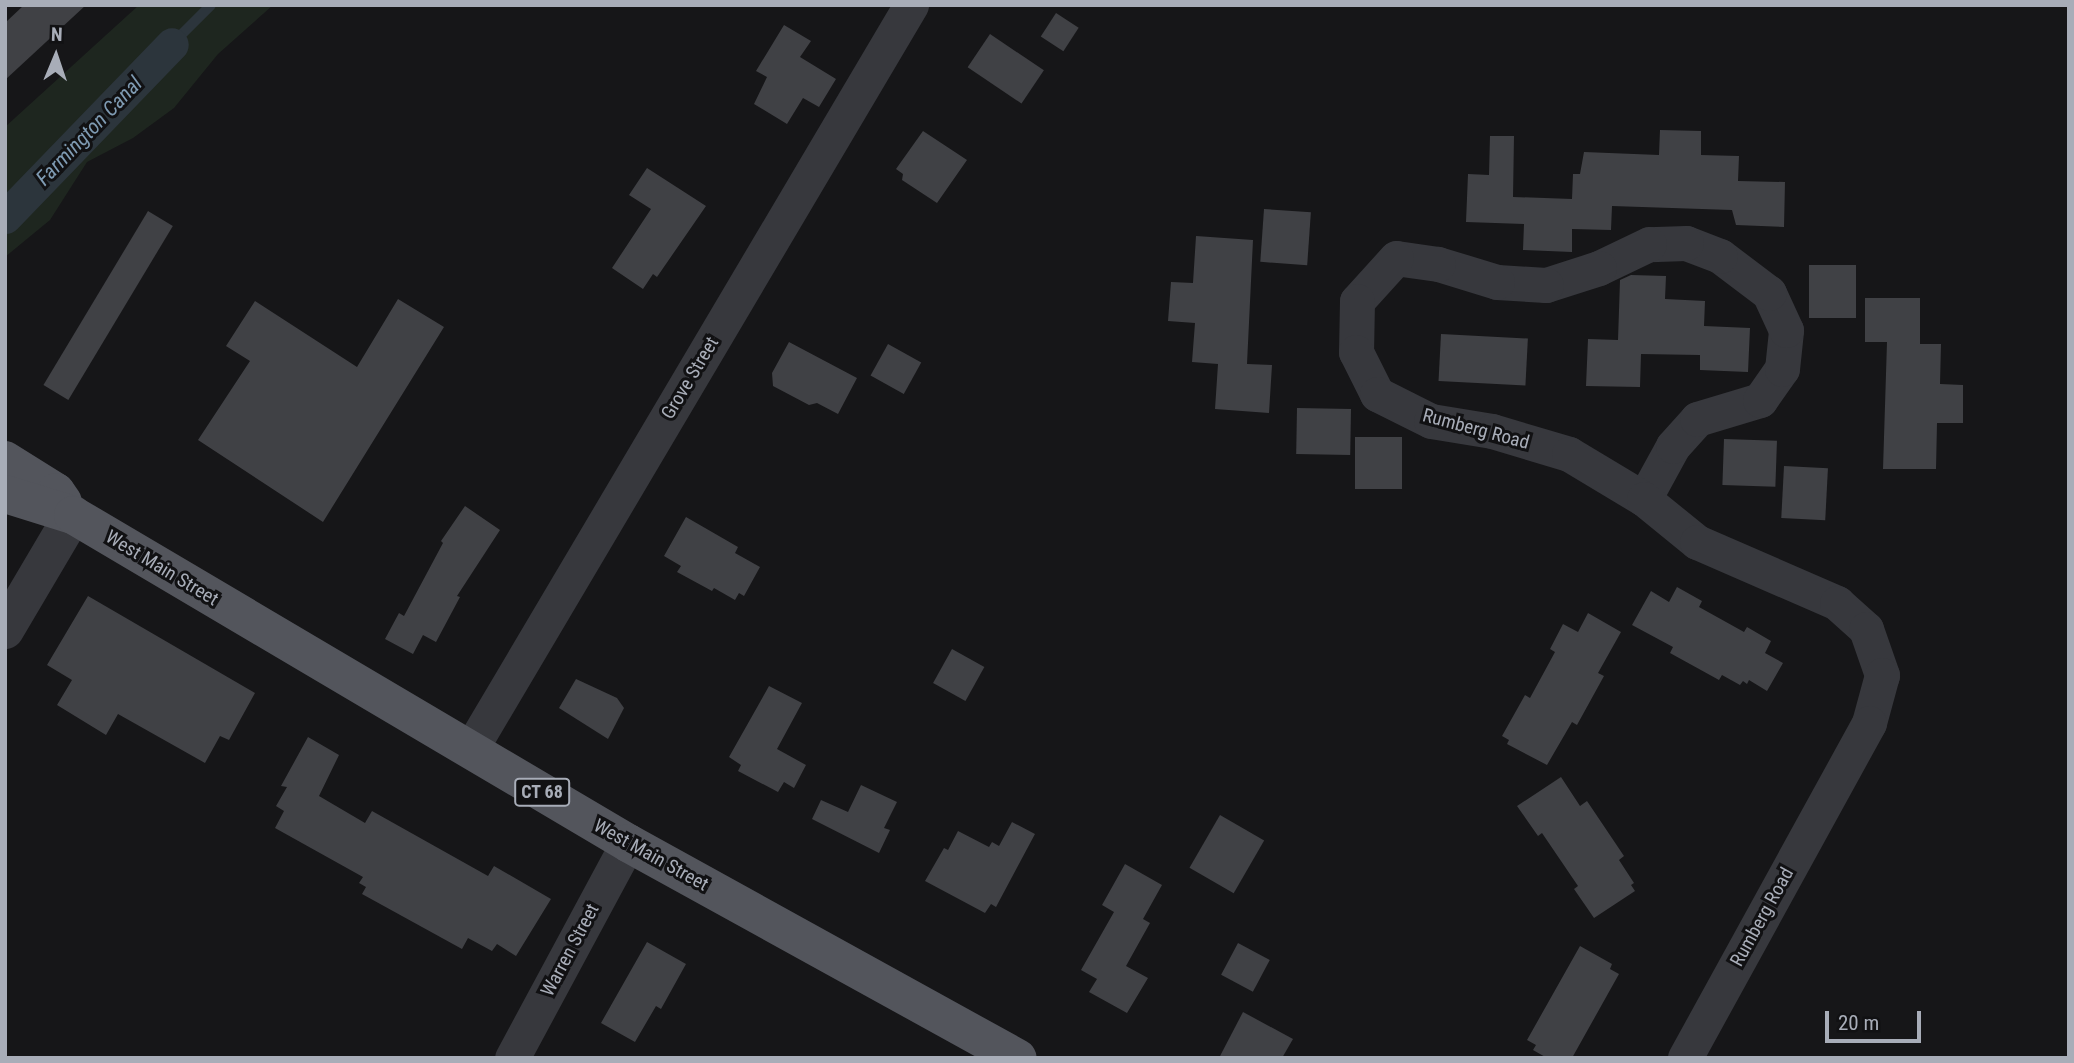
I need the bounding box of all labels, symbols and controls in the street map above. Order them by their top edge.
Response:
north arrow [21,21,91,91]
text: N [51,23,63,46]
water label: Farmington Canal [31,71,147,191]
street label: Grove Street [657,333,723,423]
street label: Rumberg Road [1420,404,1532,454]
street label: West Main Street [101,525,223,611]
road number: CT 68 [512,778,572,806]
street label: West Main Street [590,814,712,896]
street label: Rumberg Road [1726,864,1798,970]
street label: Warren Street [536,900,604,1000]
scale bar [1829,996,1925,1040]
text: 20 m [1838,1011,1879,1035]

